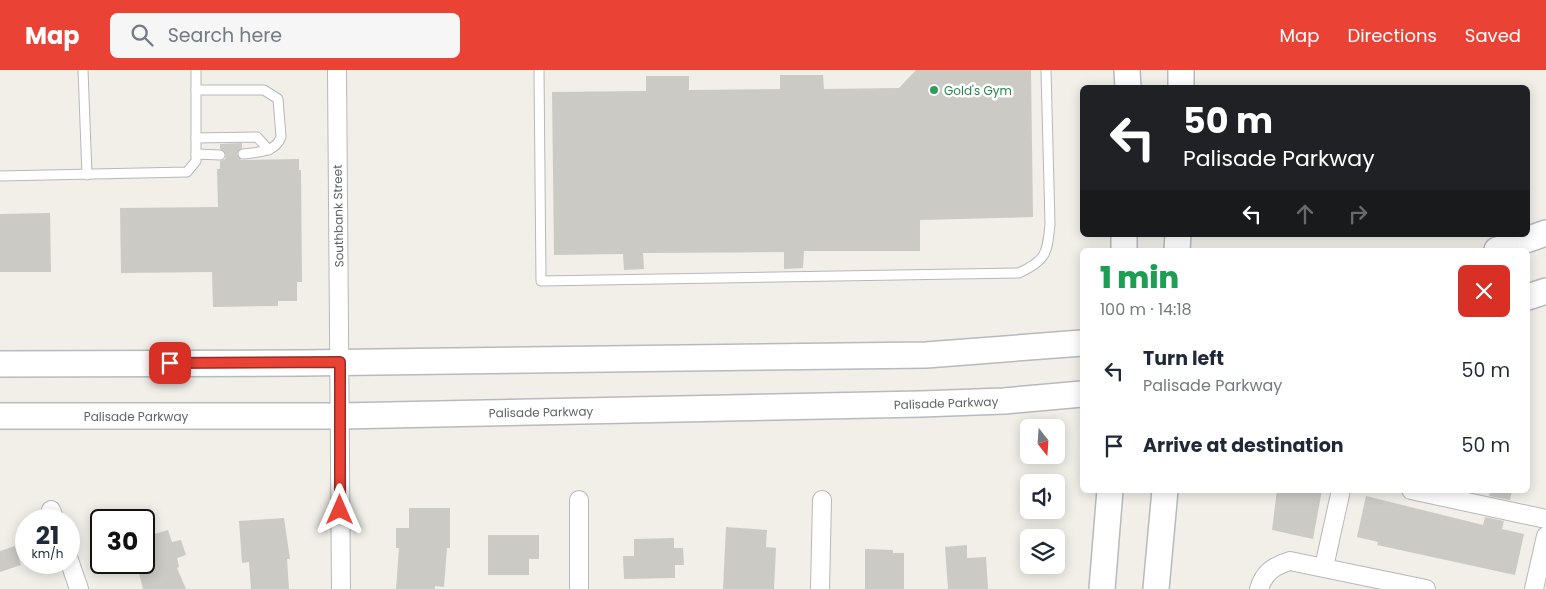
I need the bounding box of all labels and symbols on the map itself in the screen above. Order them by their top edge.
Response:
place label: Gold's Gym [944,82,1012,99]
marker: Gold's Gym [928,84,940,96]
street label: Southbank Street [329,164,347,268]
pin [149,342,191,384]
street label: Palisade Parkway [893,393,999,413]
street label: Palisade Parkway [489,403,594,421]
street label: Palisade Parkway [84,408,188,425]
north arrow [1020,419,1065,464]
position arrow [313,483,365,535]
speed limit sign: 30 [90,509,155,574]

